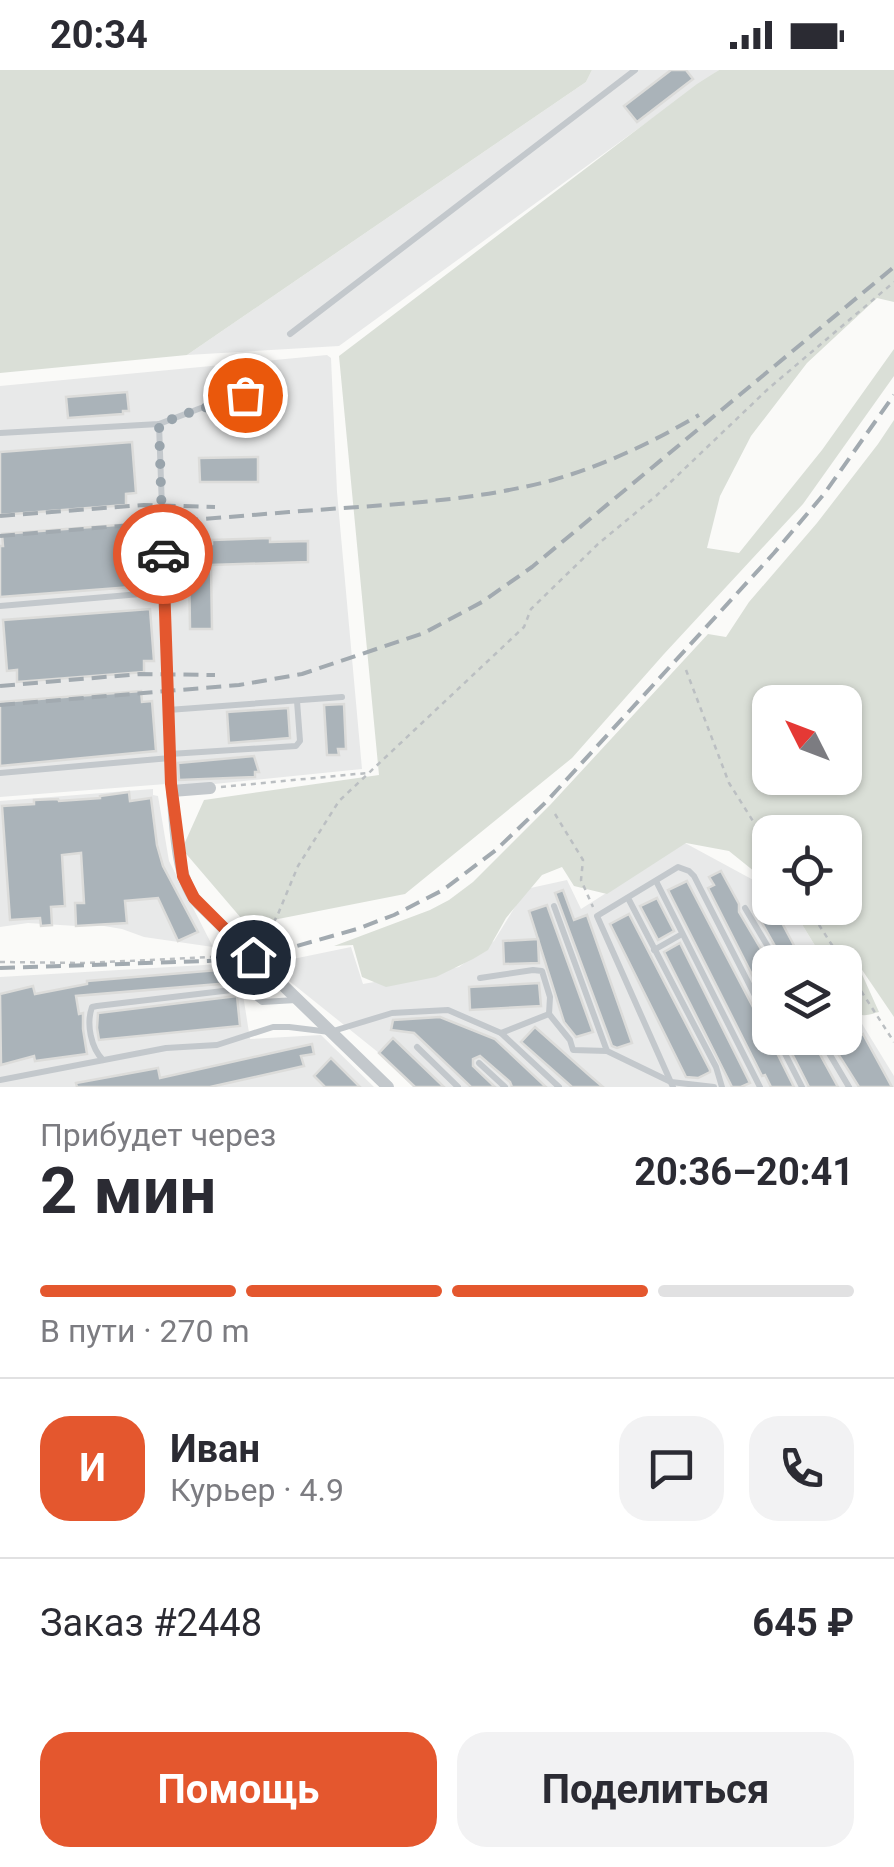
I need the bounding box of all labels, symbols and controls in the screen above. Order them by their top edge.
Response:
text: 20:34 [50,13,148,57]
pin [203,353,288,438]
icon: bag [218,368,273,423]
courier [113,504,213,604]
icon: car [136,527,191,582]
north arrow [752,685,862,795]
map controls [752,685,862,1055]
button: locate [752,815,862,925]
pin [211,915,296,1000]
icon: home [226,930,281,985]
button: layers [752,945,862,1055]
text: Прибудет через [40,1116,276,1154]
text: 20:36–20:41 [634,1150,854,1194]
text: 2 мин [40,1153,216,1229]
text: В пути · 270 m [40,1312,250,1350]
button: chat [619,1416,724,1521]
button: phone [749,1416,854,1521]
text: Иван [170,1427,260,1471]
text: И [79,1446,106,1490]
text: Курьер · 4.9 [170,1471,344,1509]
text: Заказ #2448 [40,1601,262,1645]
text: 645 ₽ [752,1601,854,1645]
button: Помощь [40,1732,437,1847]
button: Поделиться [457,1732,854,1847]

